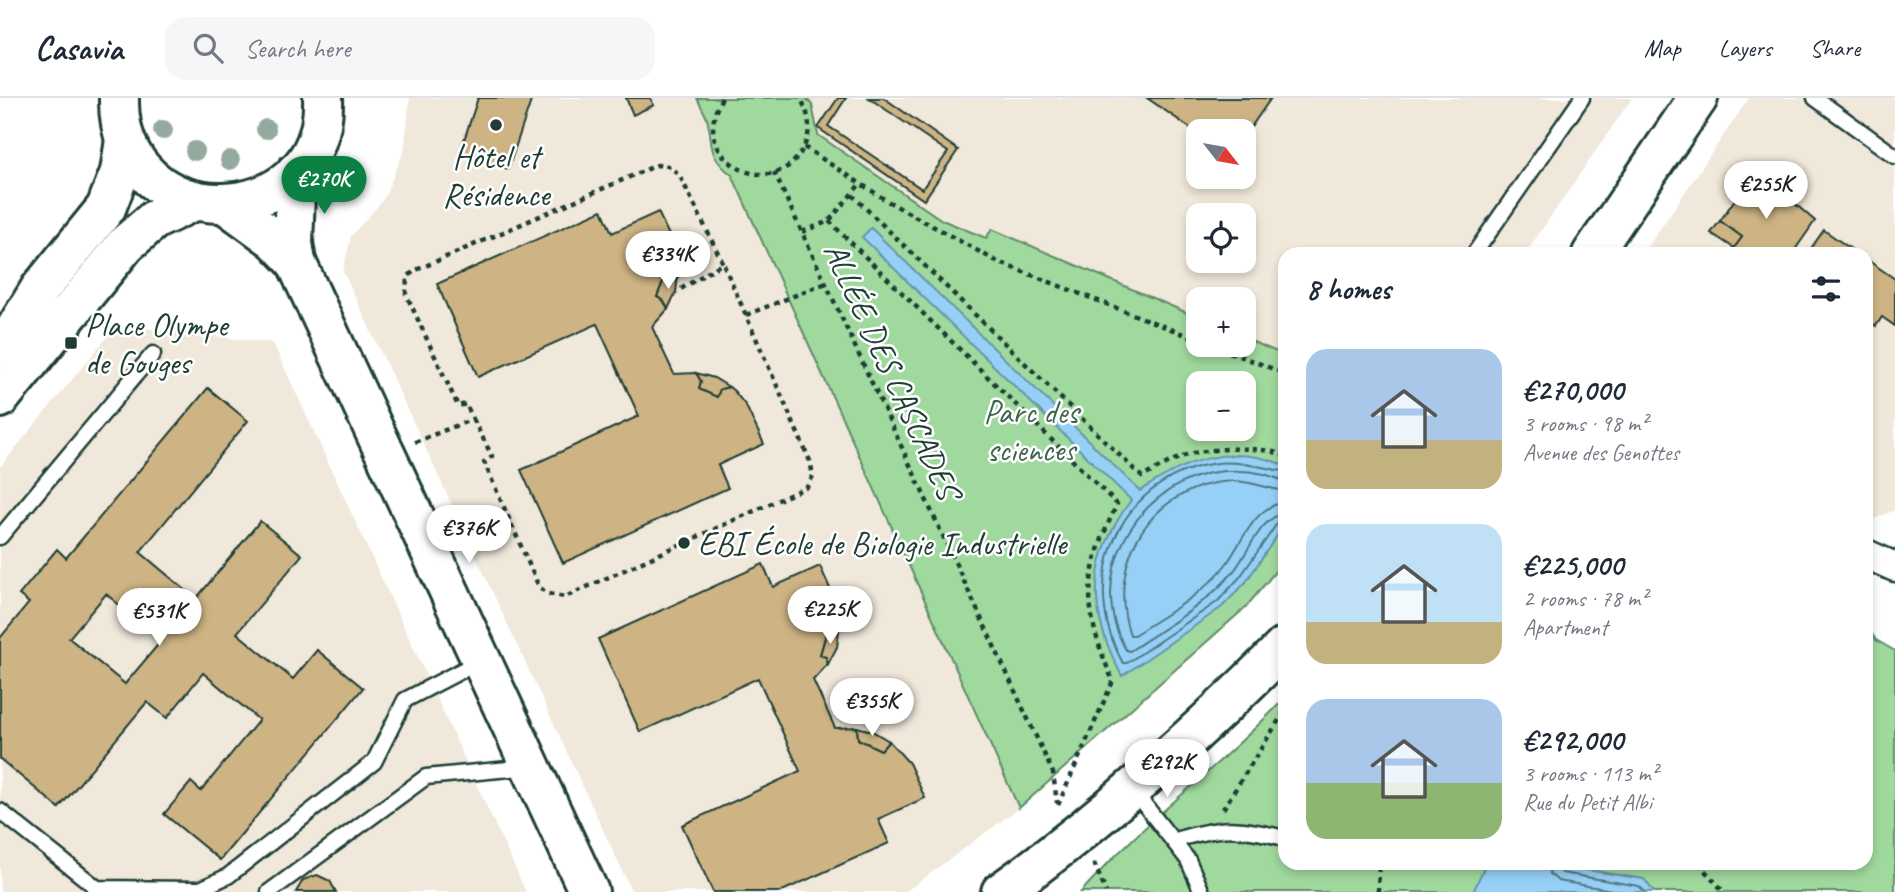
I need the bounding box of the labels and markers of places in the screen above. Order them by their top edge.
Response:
marker: Hôtel et Résidence [488,117,504,133]
place label: Hôtel et Résidence [443,136,552,216]
pin: €270K [275,156,373,216]
pin: €255K [1717,162,1815,221]
pin: €334K [619,232,717,291]
place label: Place Olympe de Gouges [85,304,230,384]
marker: Place Olympe de Gouges [63,335,79,351]
pin: €376K [420,505,518,565]
place label: EBI École de Biologie Industrielle [698,523,1069,565]
marker: EBI École de Biologie Industrielle [676,535,692,551]
pin: €225K [781,587,879,646]
pin: €531K [110,588,208,648]
pin: €355K [823,678,921,738]
pin: €292K [1118,740,1216,799]

